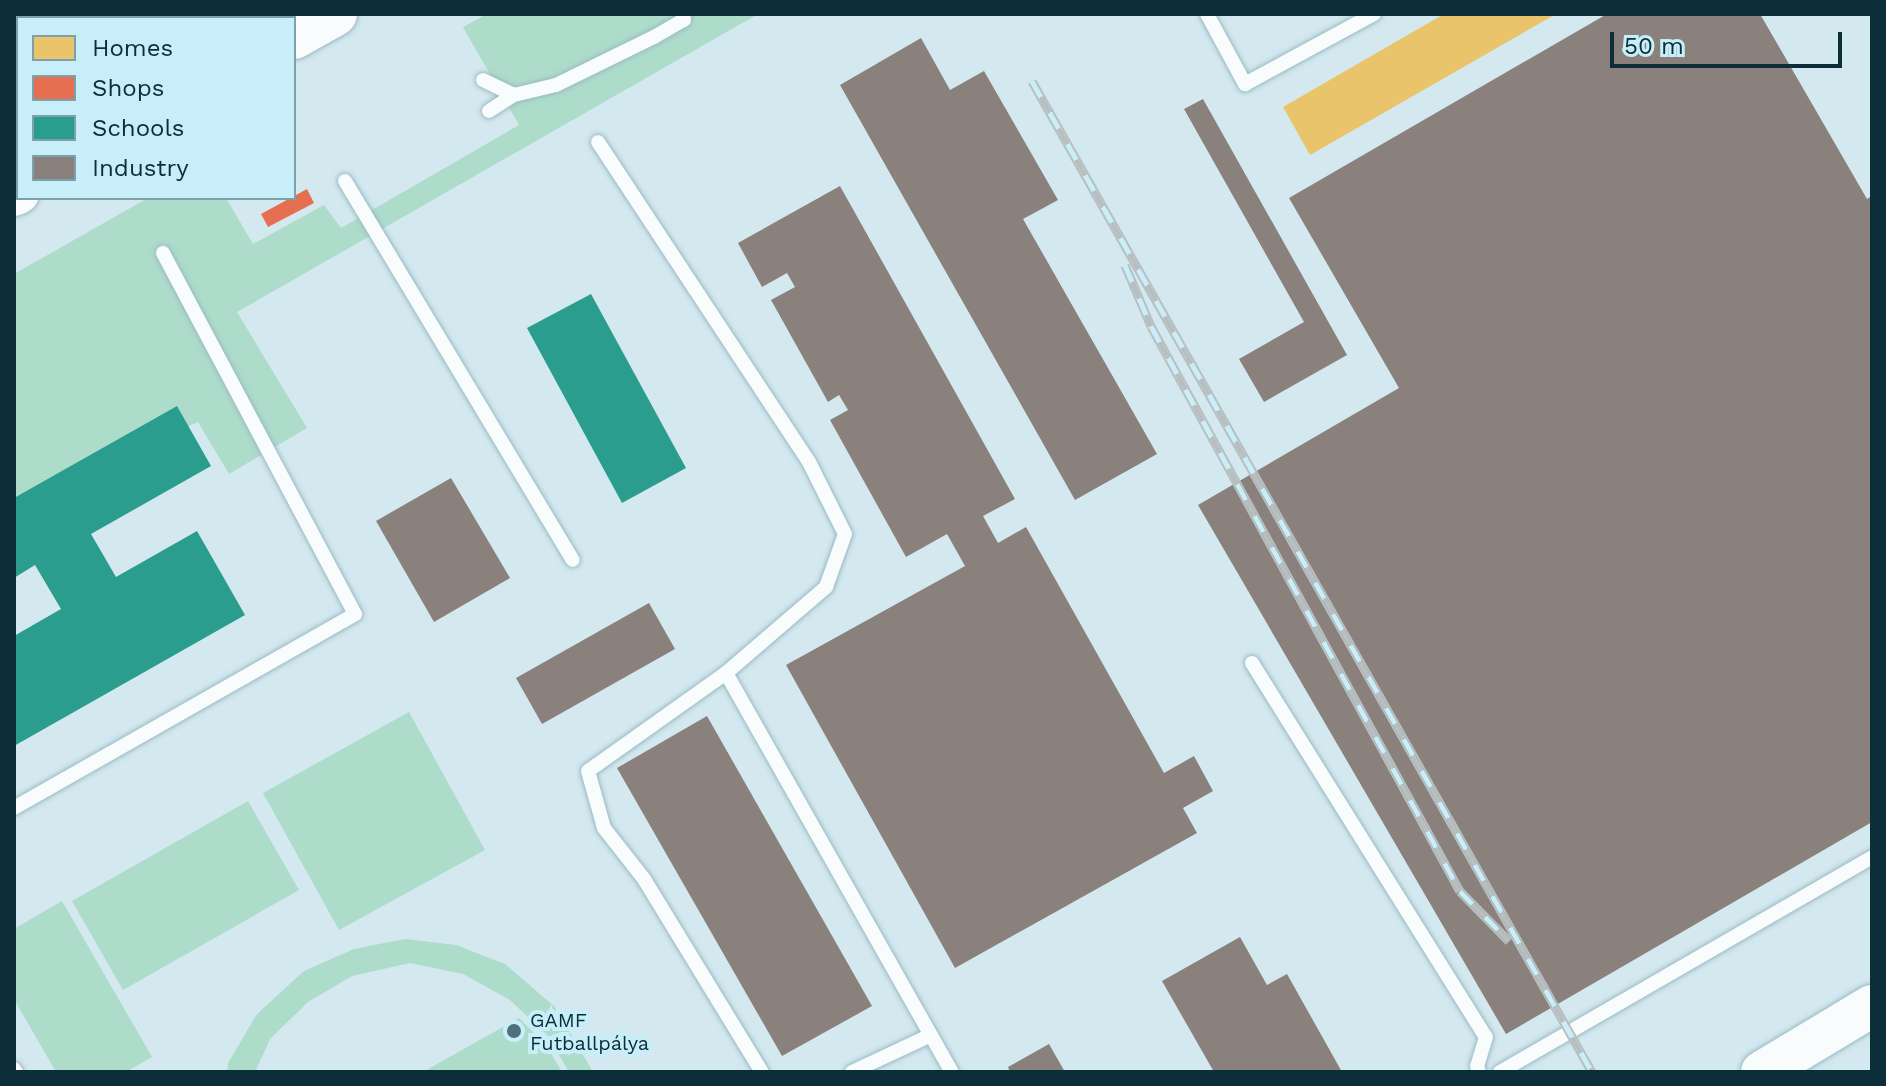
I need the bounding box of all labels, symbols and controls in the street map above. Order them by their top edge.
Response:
legend [16,16,296,200]
scale bar [1614,16,1846,66]
text: 50 m [1624,32,1684,60]
text: Homes [92,34,173,62]
text: Shops [92,74,164,102]
text: Schools [92,114,184,142]
text: Industry [92,154,189,182]
place label: GAMF Futballpálya [530,1008,649,1055]
marker: GAMF Futballpálya [505,1022,523,1040]

